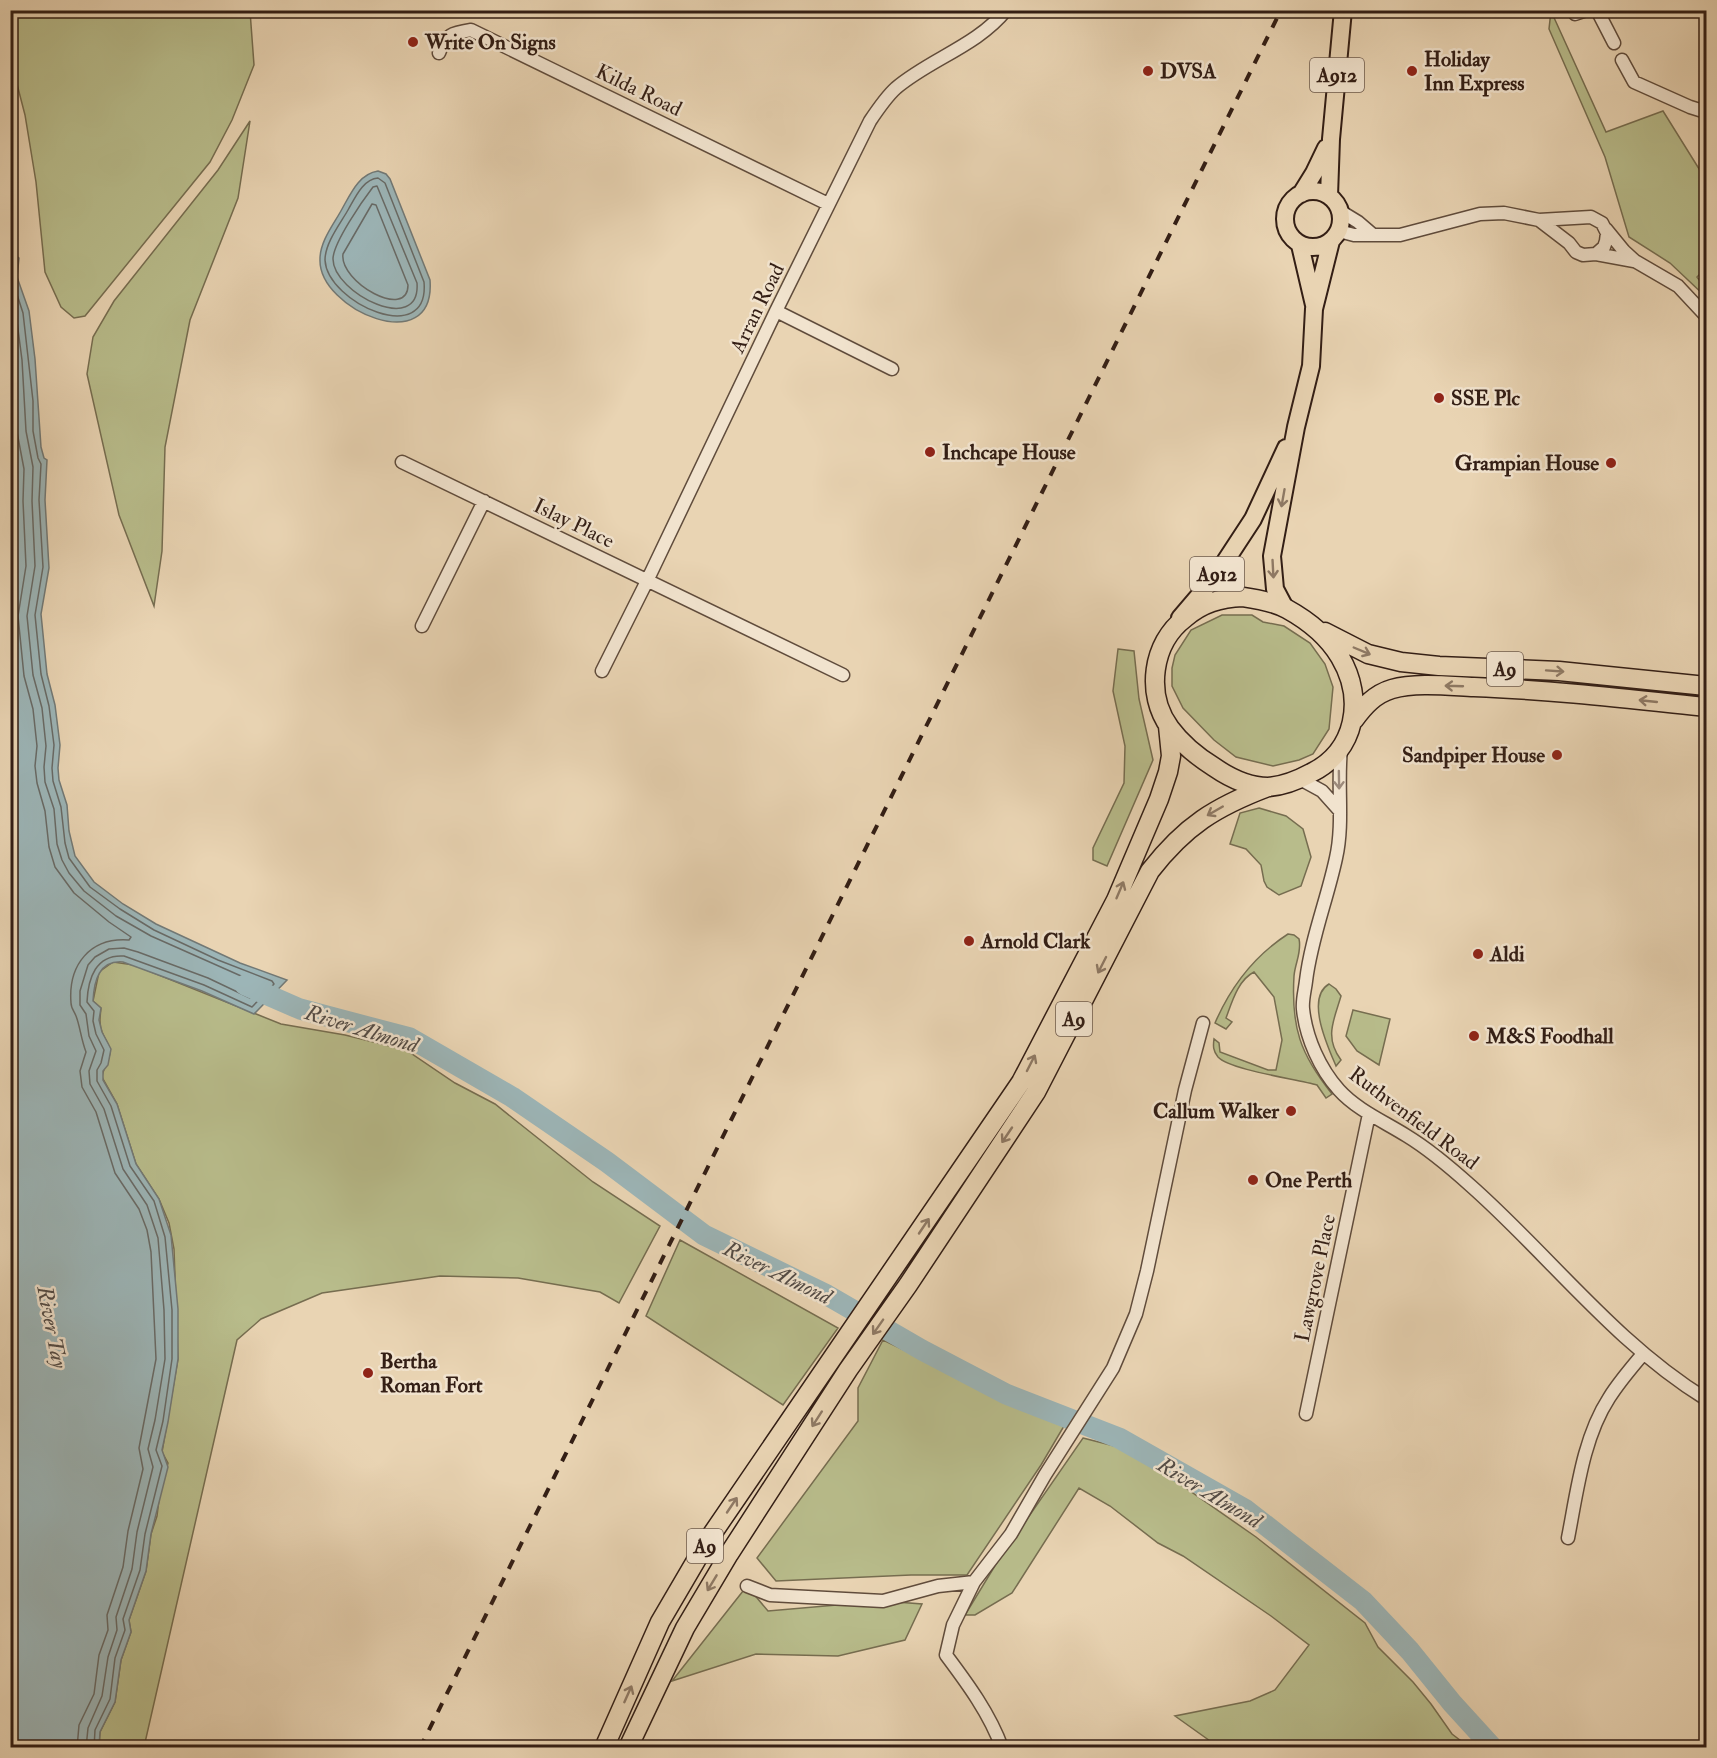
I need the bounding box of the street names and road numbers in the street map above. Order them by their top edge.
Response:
street label: Kilda Road [591,58,687,123]
road number: A912 [1310,58,1364,92]
street label: Arran Road [724,258,791,359]
street label: Islay Place [529,492,619,555]
road number: A912 [1190,557,1244,591]
road number: A9 [1487,652,1523,686]
road number: A9 [1056,1002,1092,1036]
street label: Ruthvenfield Road [1343,1061,1485,1176]
street label: Lawgrove Place [1289,1211,1342,1344]
road number: A9 [687,1529,723,1563]

